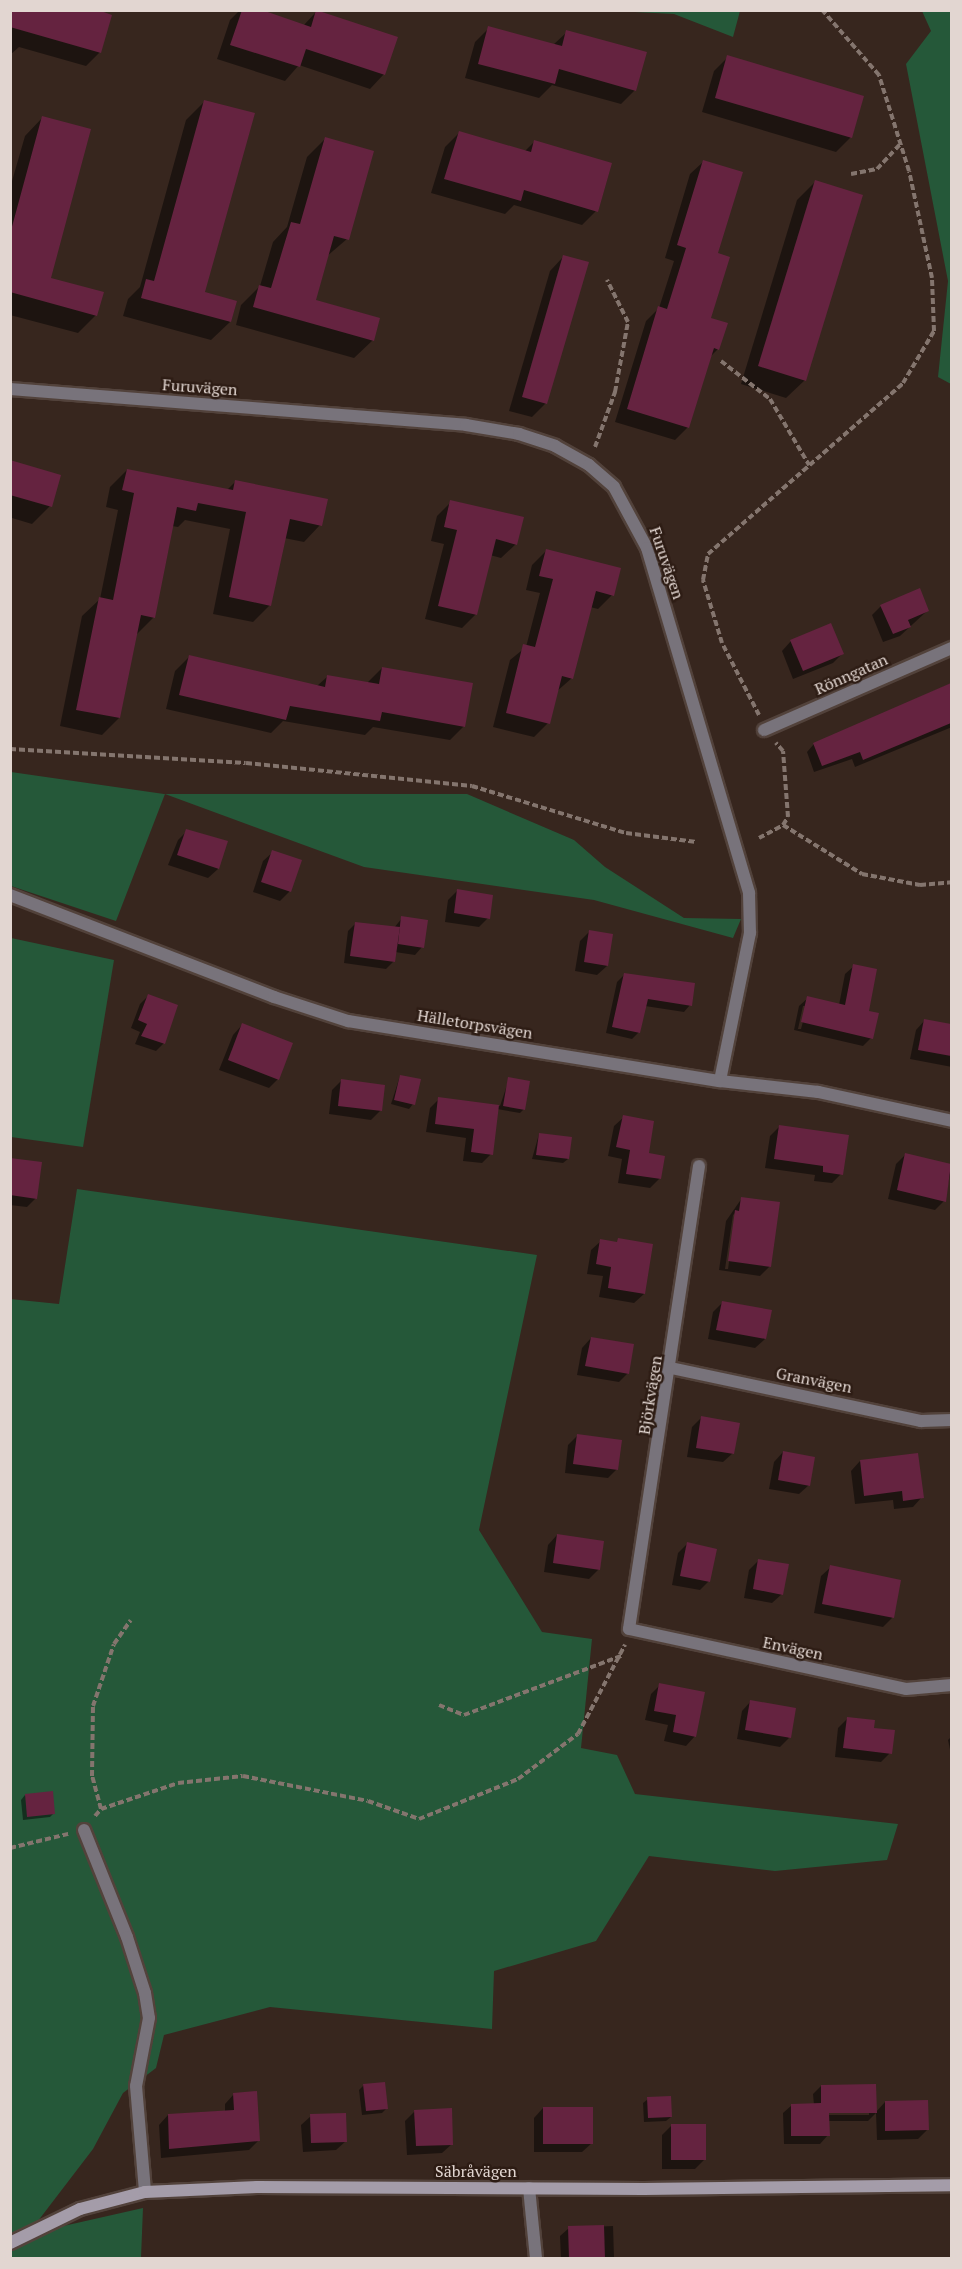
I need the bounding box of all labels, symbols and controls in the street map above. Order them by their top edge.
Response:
street label: Furuvägen [162,375,238,399]
street label: Furuvägen [646,524,688,602]
street label: Rönngatan [812,649,890,699]
street label: Hälletorpsvägen [416,1005,534,1043]
street label: Björkvägen [634,1354,666,1436]
street label: Granvägen [774,1363,854,1397]
street label: Envägen [761,1632,825,1664]
street label: Säbråvägen [435,2161,517,2181]

